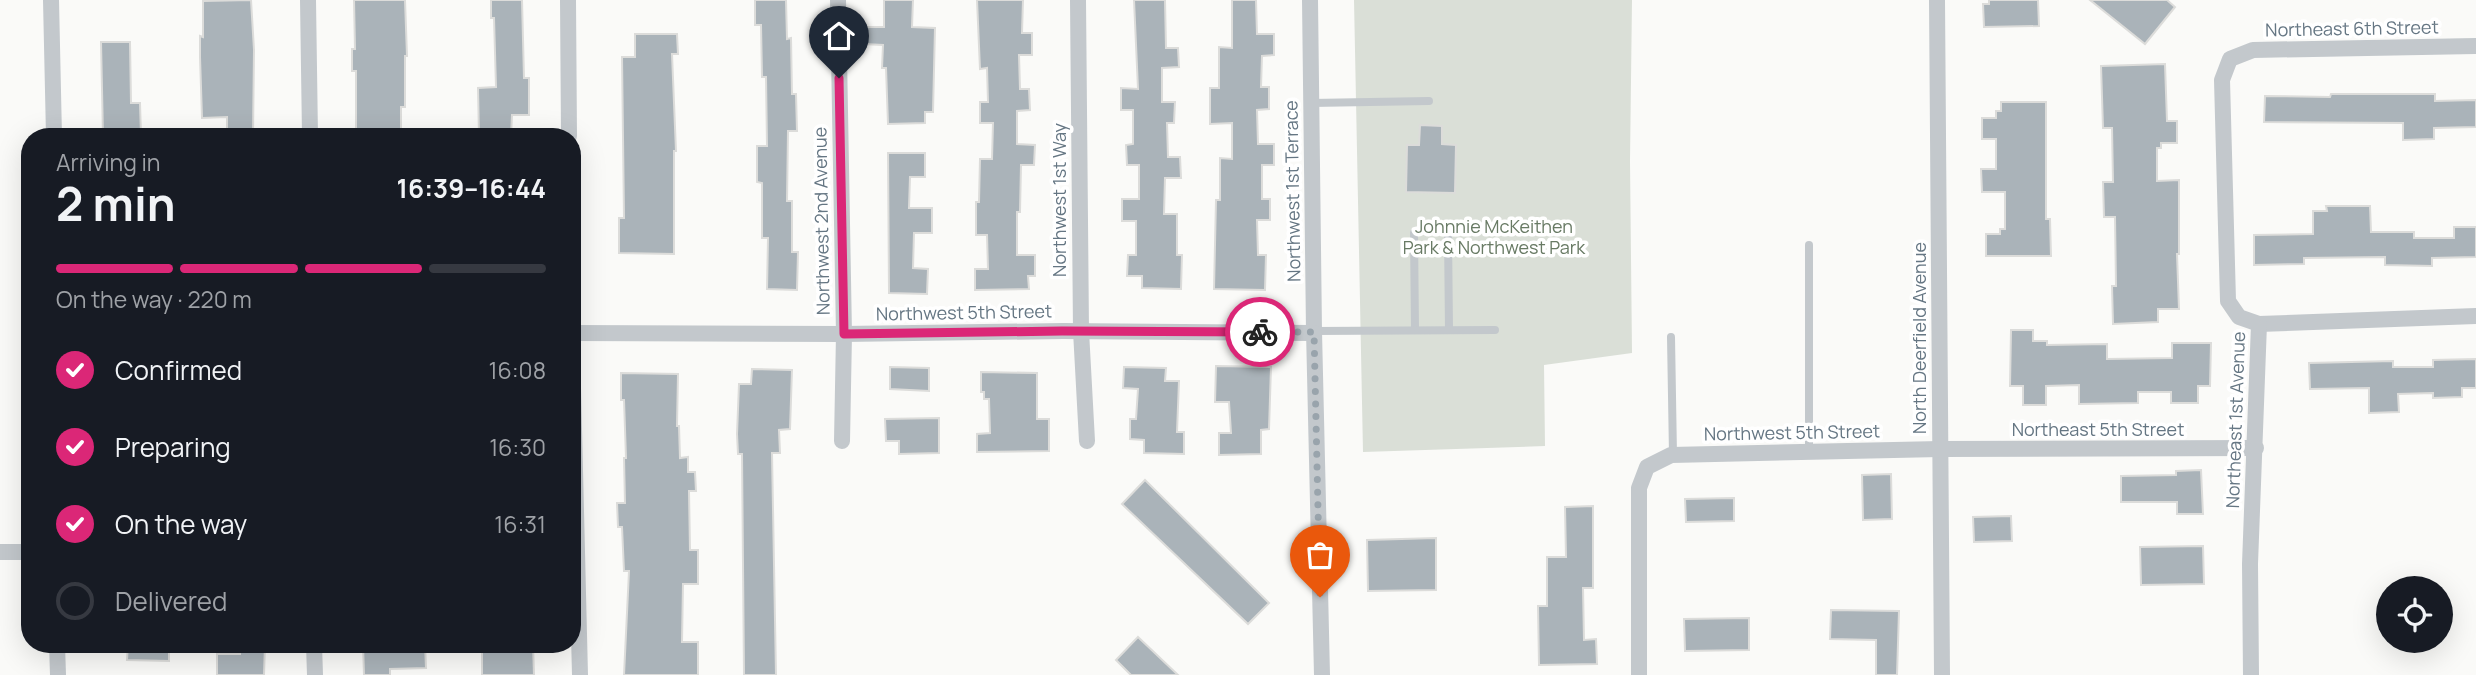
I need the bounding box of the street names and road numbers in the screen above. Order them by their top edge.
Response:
street label: Northeast 6th Street [2265,14,2439,42]
street label: Northwest 1st Terrace [1278,100,1306,282]
street label: Northwest 1st Way [1047,123,1071,277]
street label: Northwest 2nd Avenue [807,127,835,315]
street label: North Deerfield Avenue [1907,242,1931,434]
street label: Northwest 5th Street [876,298,1052,326]
street label: Northeast 1st Avenue [2220,331,2250,509]
street label: Northeast 5th Street [2012,417,2184,441]
street label: Northwest 5th Street [1704,418,1880,446]

